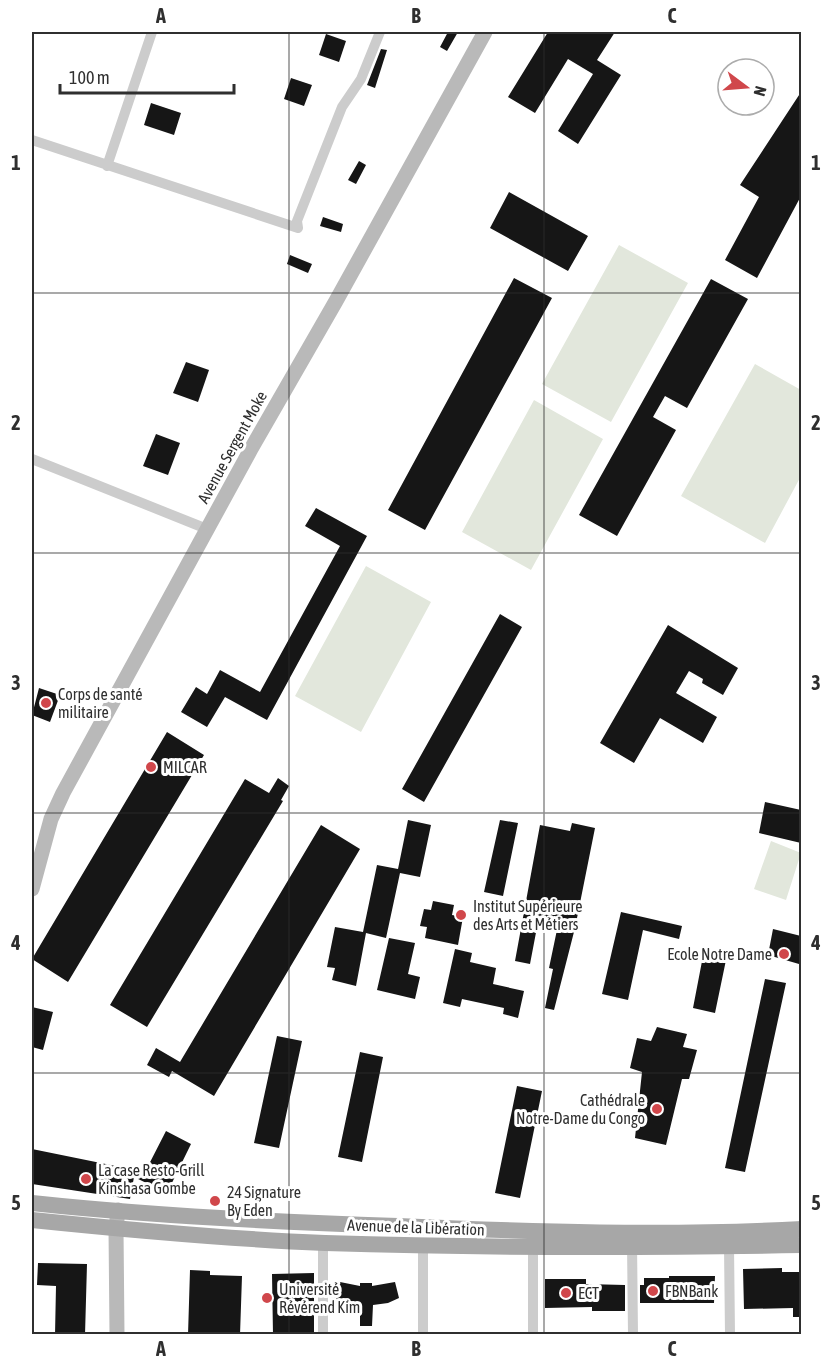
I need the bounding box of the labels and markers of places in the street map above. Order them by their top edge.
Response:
place label: Corps de santé militaire [58,685,142,721]
marker: Corps de santé militaire [39,696,53,710]
place label: MILCAR [163,758,207,776]
marker: MILCAR [144,760,158,774]
place label: Institut Supérieure des Arts et Métiers [473,897,583,933]
marker: Institut Supérieure des Arts et Métiers [454,908,468,922]
place label: Ecole Notre Dame [667,945,772,963]
marker: Ecole Notre Dame [777,947,791,961]
place label: Cathédrale Notre-Dame du Congo [516,1091,645,1128]
marker: Cathédrale Notre-Dame du Congo [650,1102,664,1116]
place label: La case Resto-Grill Kinshasa Gombe [98,1161,205,1197]
marker: La case Resto-Grill Kinshasa Gombe [79,1172,93,1186]
place label: 24 Signature By Eden [227,1183,301,1220]
marker: 24 Signature By Eden [208,1194,222,1208]
place label: Université Révérend Kim [279,1280,360,1316]
place label: FBNBank [665,1282,718,1300]
place label: ECT [578,1284,599,1302]
marker: FBNBank [646,1284,660,1298]
marker: ECT [559,1286,573,1300]
marker: Université Révérend Kim [260,1291,274,1305]

